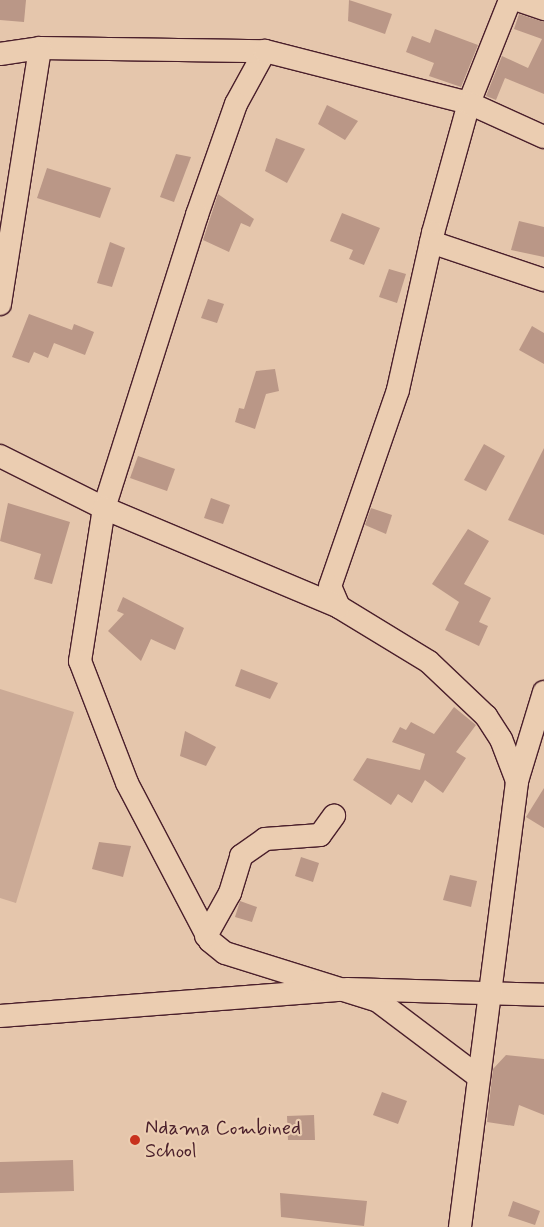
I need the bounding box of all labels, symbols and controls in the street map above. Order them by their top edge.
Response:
place label: Ndama Combined School [145,1116,302,1163]
marker: Ndama Combined School [129,1134,141,1146]

